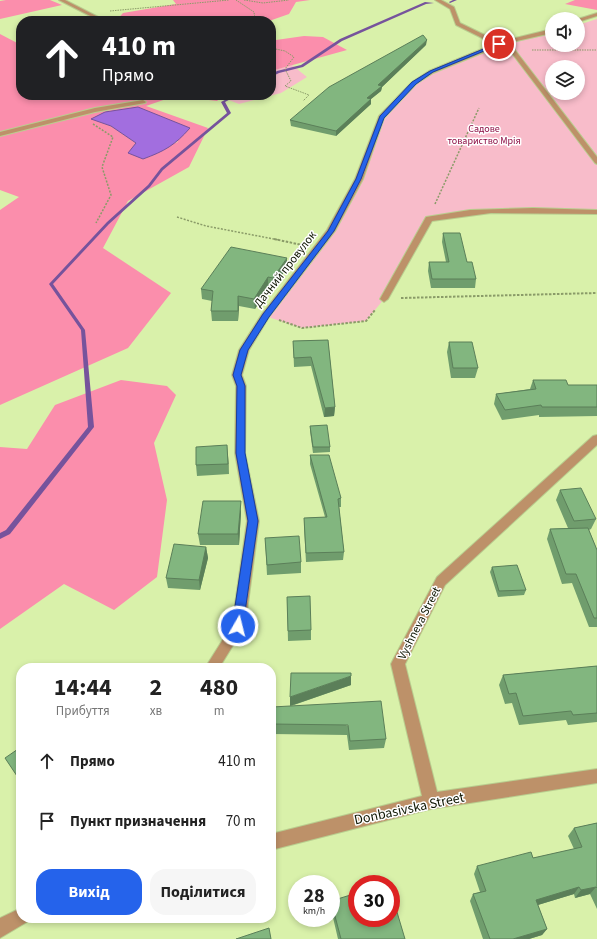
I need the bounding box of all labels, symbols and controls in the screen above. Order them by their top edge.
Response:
map controls [545,12,585,100]
button: sound [545,12,585,52]
text: 410 m [102,26,176,66]
pin [482,27,516,61]
icon: ahead [36,32,88,84]
icon: arrive [488,33,510,55]
button: layers [545,60,585,100]
text: Прямо [102,63,154,88]
park label: Садове товариство Мрія [447,122,521,148]
street label: Дачний провулок [250,227,321,311]
street label: Vyshneva Street [394,584,445,663]
position arrow [217,605,259,647]
text: 14:44 [54,670,112,705]
text: 2 [150,670,162,705]
text: 480 [200,670,238,705]
text: Прибуття [56,702,110,720]
text: хв [150,702,162,720]
text: m [214,702,225,720]
icon: ahead [36,750,58,772]
text: Прямо [70,751,115,772]
text: 410 m [218,751,256,772]
street label: Donbasivska Street [352,788,466,830]
icon: arrive [36,810,58,832]
text: Пункт призначення [70,811,206,832]
text: 70 m [226,811,256,832]
button: Вихід [36,869,142,915]
button: Поділитися [150,869,256,915]
speed limit sign: 30 [348,875,400,927]
text: 28 [303,882,325,910]
text: km/h [303,904,325,918]

